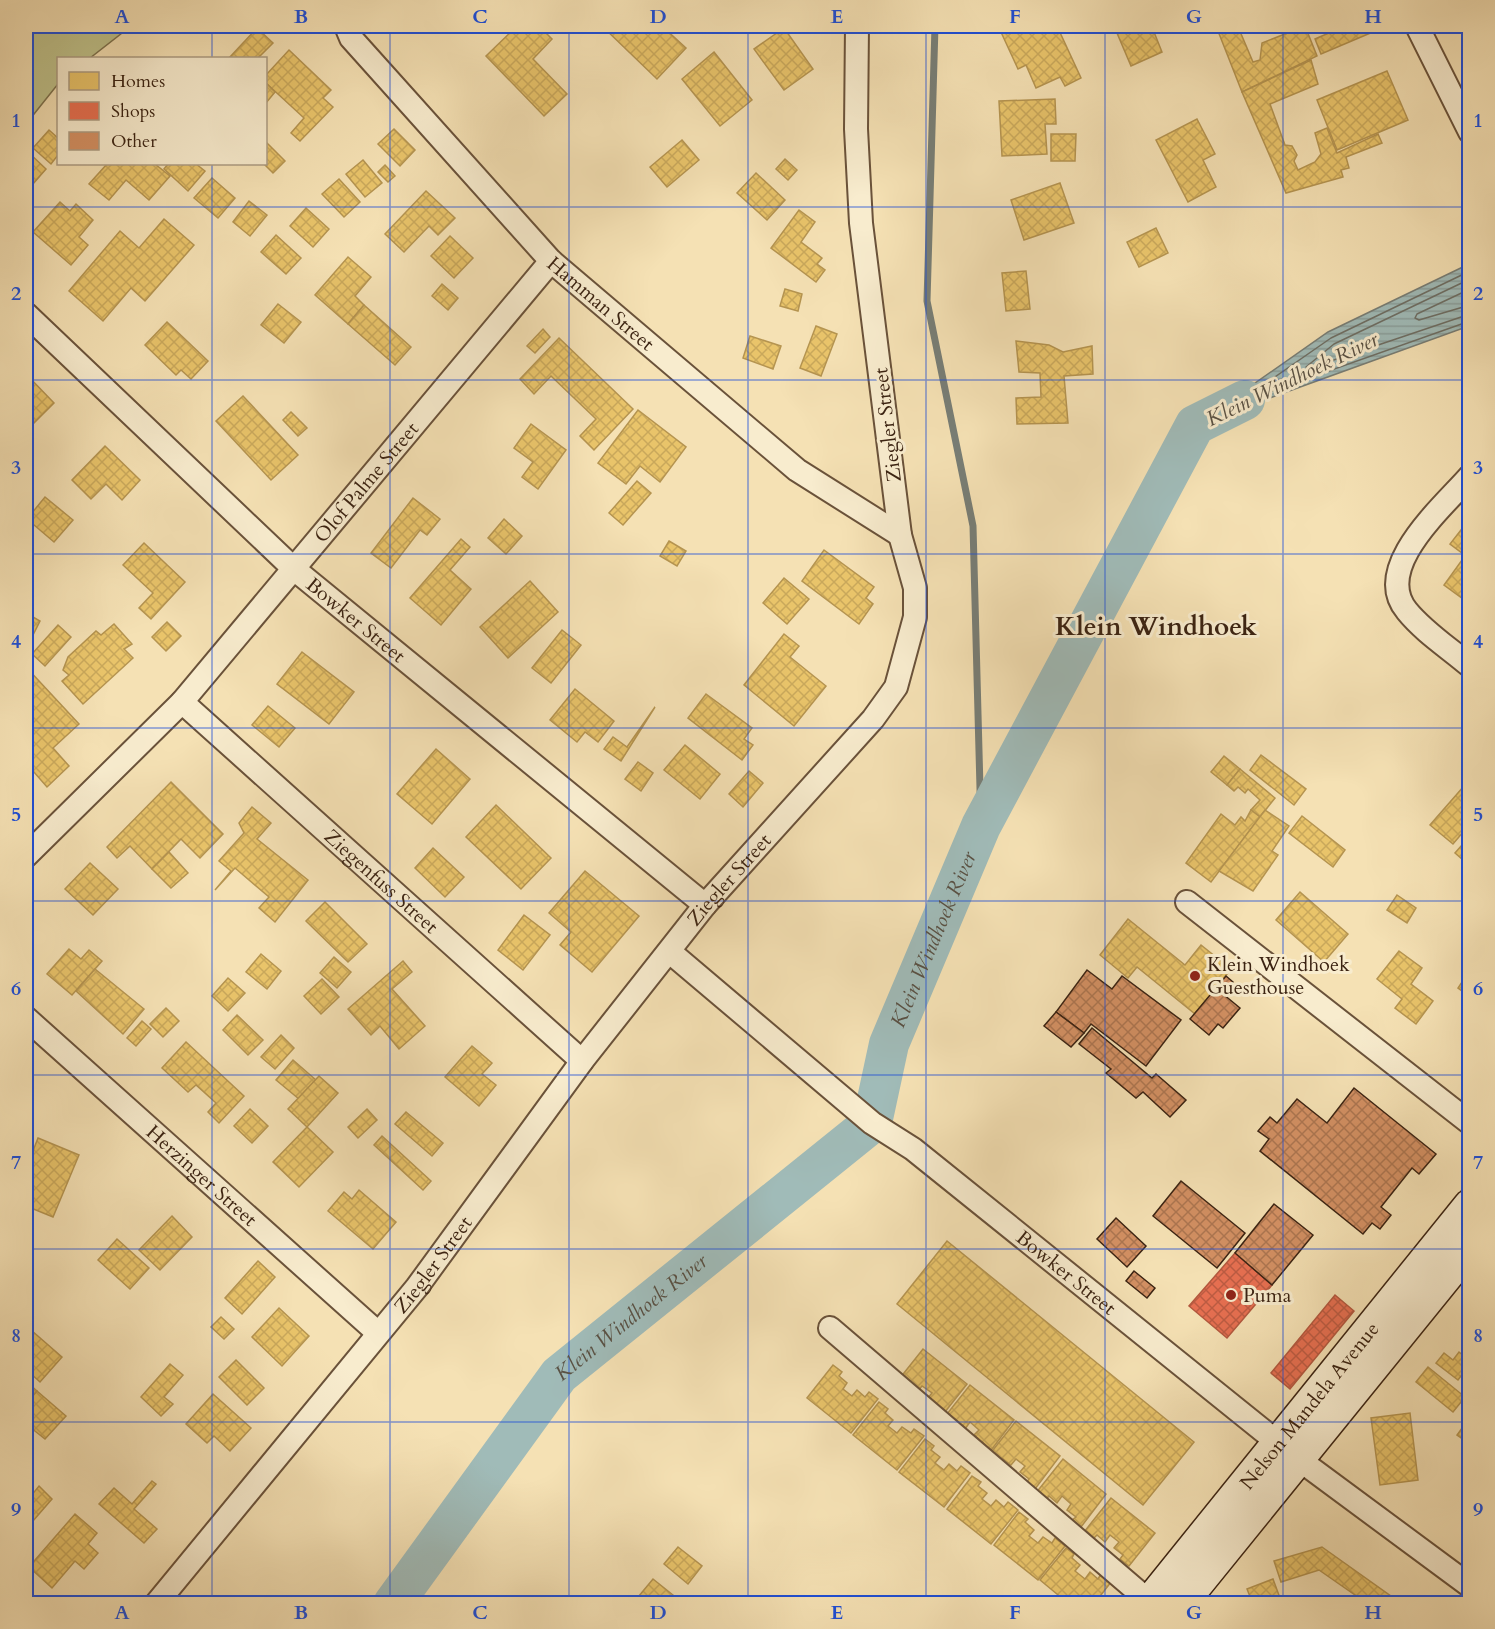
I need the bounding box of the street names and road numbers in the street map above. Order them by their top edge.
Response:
street label: Hamman Street [541,250,660,357]
street label: Ziegler Street [867,365,908,484]
street label: Olof Palme Street [308,416,425,548]
street label: Bowker Street [300,571,412,669]
street label: Ziegenfuss Street [318,823,444,940]
street label: Ziegler Street [681,827,778,932]
street label: Herzinger Street [140,1119,263,1233]
street label: Ziegler Street [388,1210,479,1319]
street label: Bowker Street [1010,1224,1122,1322]
street label: Nelson Mandela Avenue [1234,1316,1385,1495]

